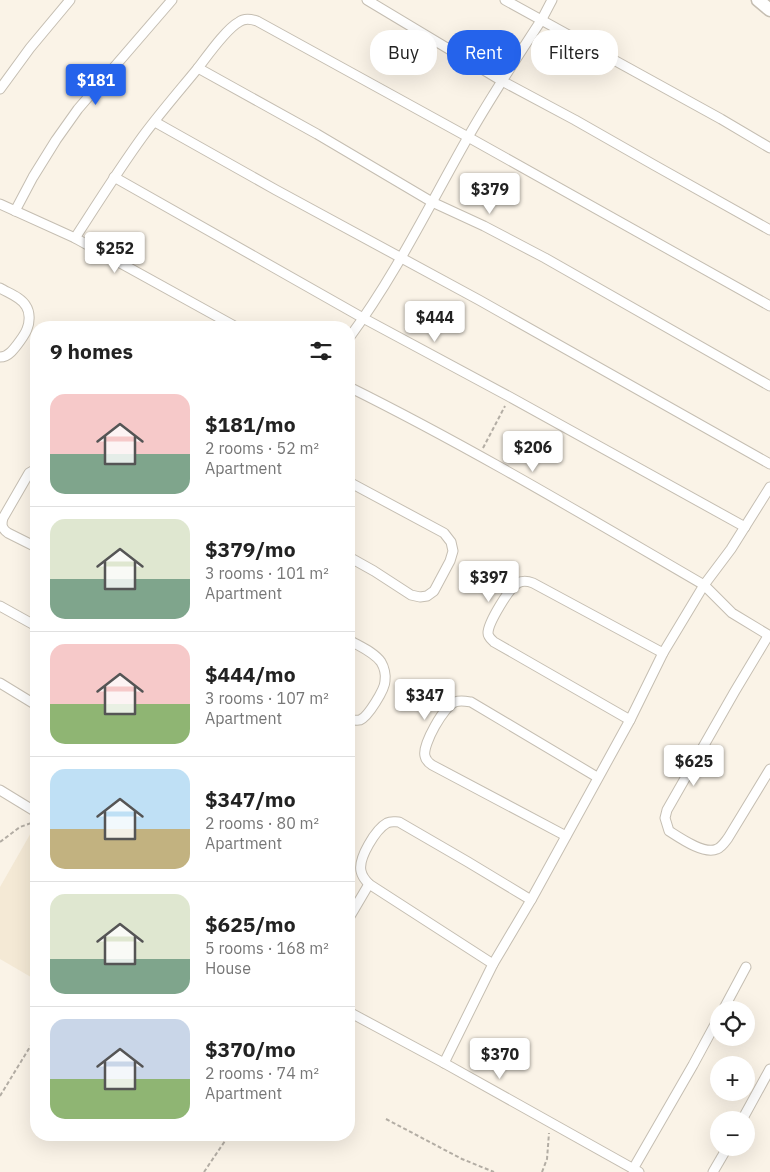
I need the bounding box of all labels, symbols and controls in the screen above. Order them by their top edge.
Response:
chip: Buy [370,30,437,75]
chip: Rent [447,30,521,75]
chip: Filters [531,30,618,75]
pin: $181 [66,64,126,106]
text: $181 [77,70,115,90]
pin: $379 [460,172,520,215]
text: $379 [471,179,509,199]
pin: $252 [85,232,145,274]
text: $252 [96,238,134,258]
pin: $444 [405,300,465,343]
text: $444 [416,307,454,327]
text: 9 homes [50,337,133,365]
icon: filters [307,337,335,365]
text: $181/mo [205,410,296,438]
icon: home [90,414,150,474]
pin: $206 [503,430,563,473]
text: $206 [514,437,552,457]
text: 2 rooms · 52 m² [205,438,319,458]
text: Apartment [205,458,282,478]
text: $379/mo [205,535,296,563]
icon: home [90,539,150,599]
pin: $397 [459,560,519,603]
text: 3 rooms · 101 m² [205,563,329,583]
text: $397 [470,567,508,587]
text: Apartment [205,583,282,603]
text: $444/mo [205,660,296,688]
icon: home [90,664,150,724]
pin: $347 [395,678,455,721]
text: $347 [406,685,444,705]
text: 3 rooms · 107 m² [205,688,329,708]
text: Apartment [205,708,282,728]
pin: $625 [664,744,724,787]
text: $625 [675,751,713,771]
text: $347/mo [205,785,296,813]
icon: home [90,789,150,849]
text: 2 rooms · 80 m² [205,813,319,833]
text: Apartment [205,833,282,853]
text: $625/mo [205,910,296,938]
icon: home [90,914,150,974]
text: 5 rooms · 168 m² [205,938,329,958]
text: House [205,958,251,978]
map controls [710,1001,755,1156]
button: locate [710,1001,755,1046]
text: $370/mo [205,1035,296,1063]
pin: $370 [470,1038,530,1080]
icon: home [90,1039,150,1099]
text: $370 [481,1044,519,1064]
button: + [710,1056,755,1101]
text: 2 rooms · 74 m² [205,1063,319,1083]
text: Apartment [205,1083,282,1103]
button: − [710,1111,755,1156]

